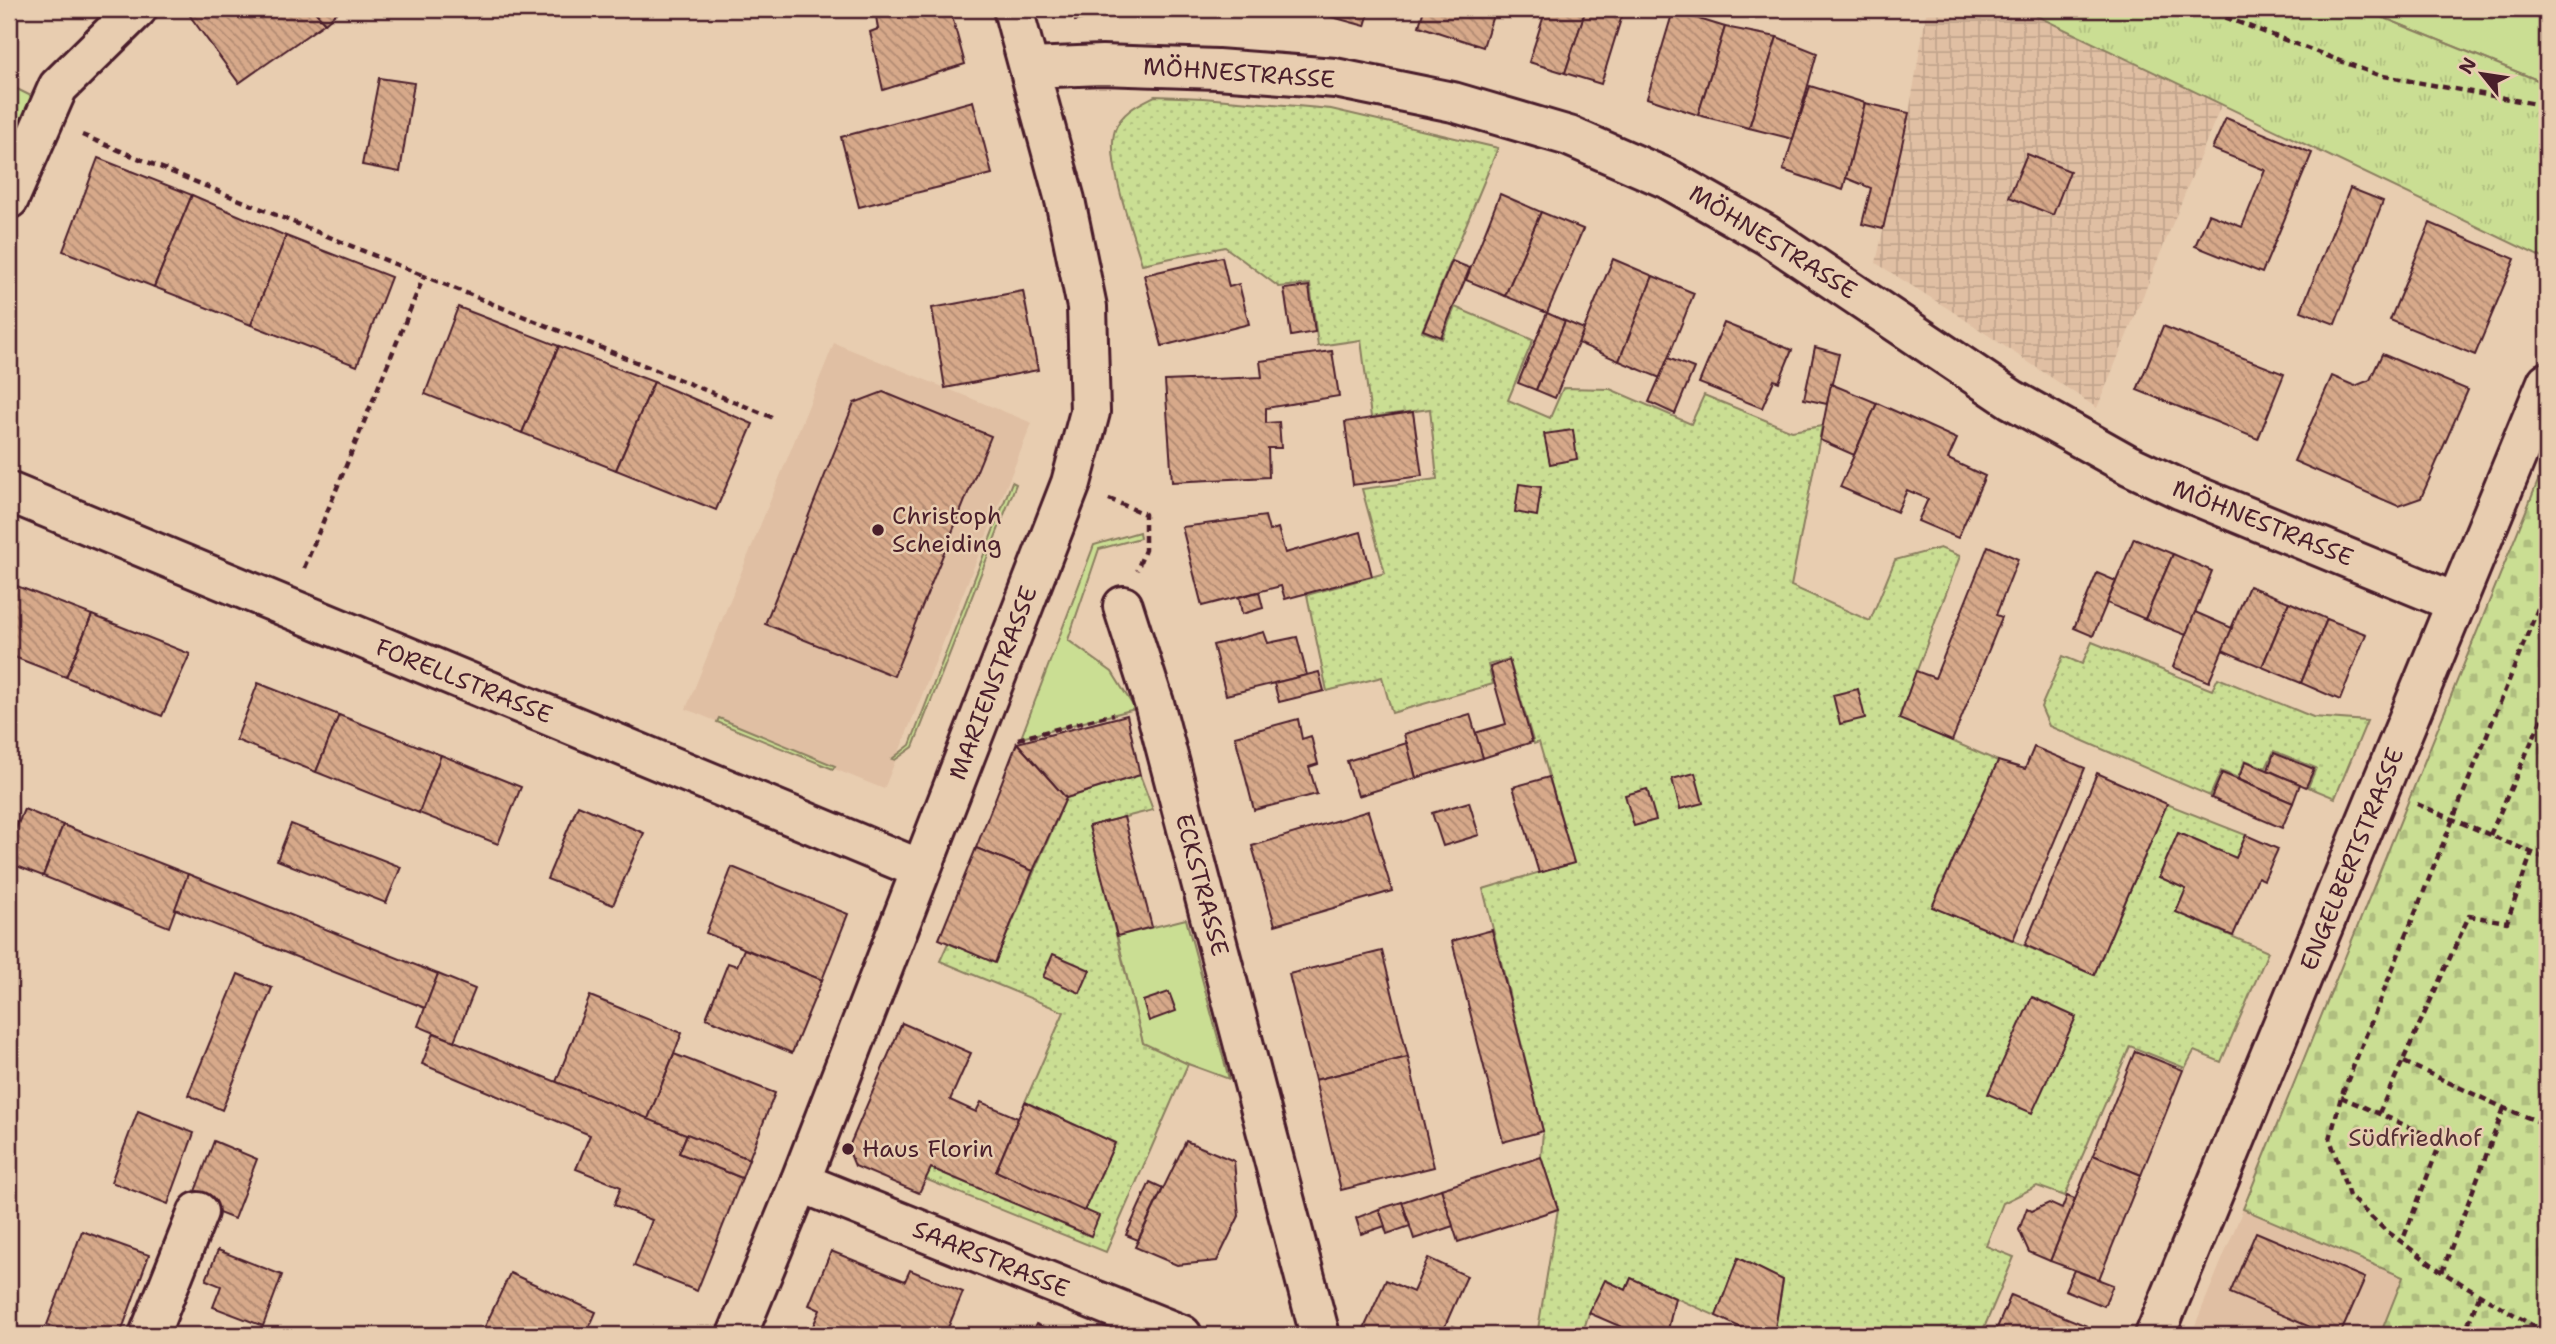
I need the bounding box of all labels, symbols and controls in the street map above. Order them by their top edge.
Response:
north arrow [2448,38,2518,108]
street label: MÖHNESTRASSE [1142,50,1336,96]
text: N [2453,53,2482,79]
street label: MÖHNESTRASSE [1683,177,1863,307]
street label: MÖHNESTRASSE [2168,472,2358,574]
place label: Christoph Scheiding [892,500,1002,560]
marker: Christoph Scheiding [870,522,886,538]
street label: MARIENSTRASSE [941,581,1045,785]
street label: FORELLSTRASSE [371,631,557,731]
street label: ENGELBERTSTRASSE [2293,743,2411,975]
street label: ECKSTRASSE [1168,810,1236,960]
park label: Südfriedhof [2348,1122,2483,1154]
place label: Haus Florin [862,1133,993,1165]
marker: Haus Florin [840,1141,856,1157]
street label: SAARSTRASSE [908,1213,1074,1305]

